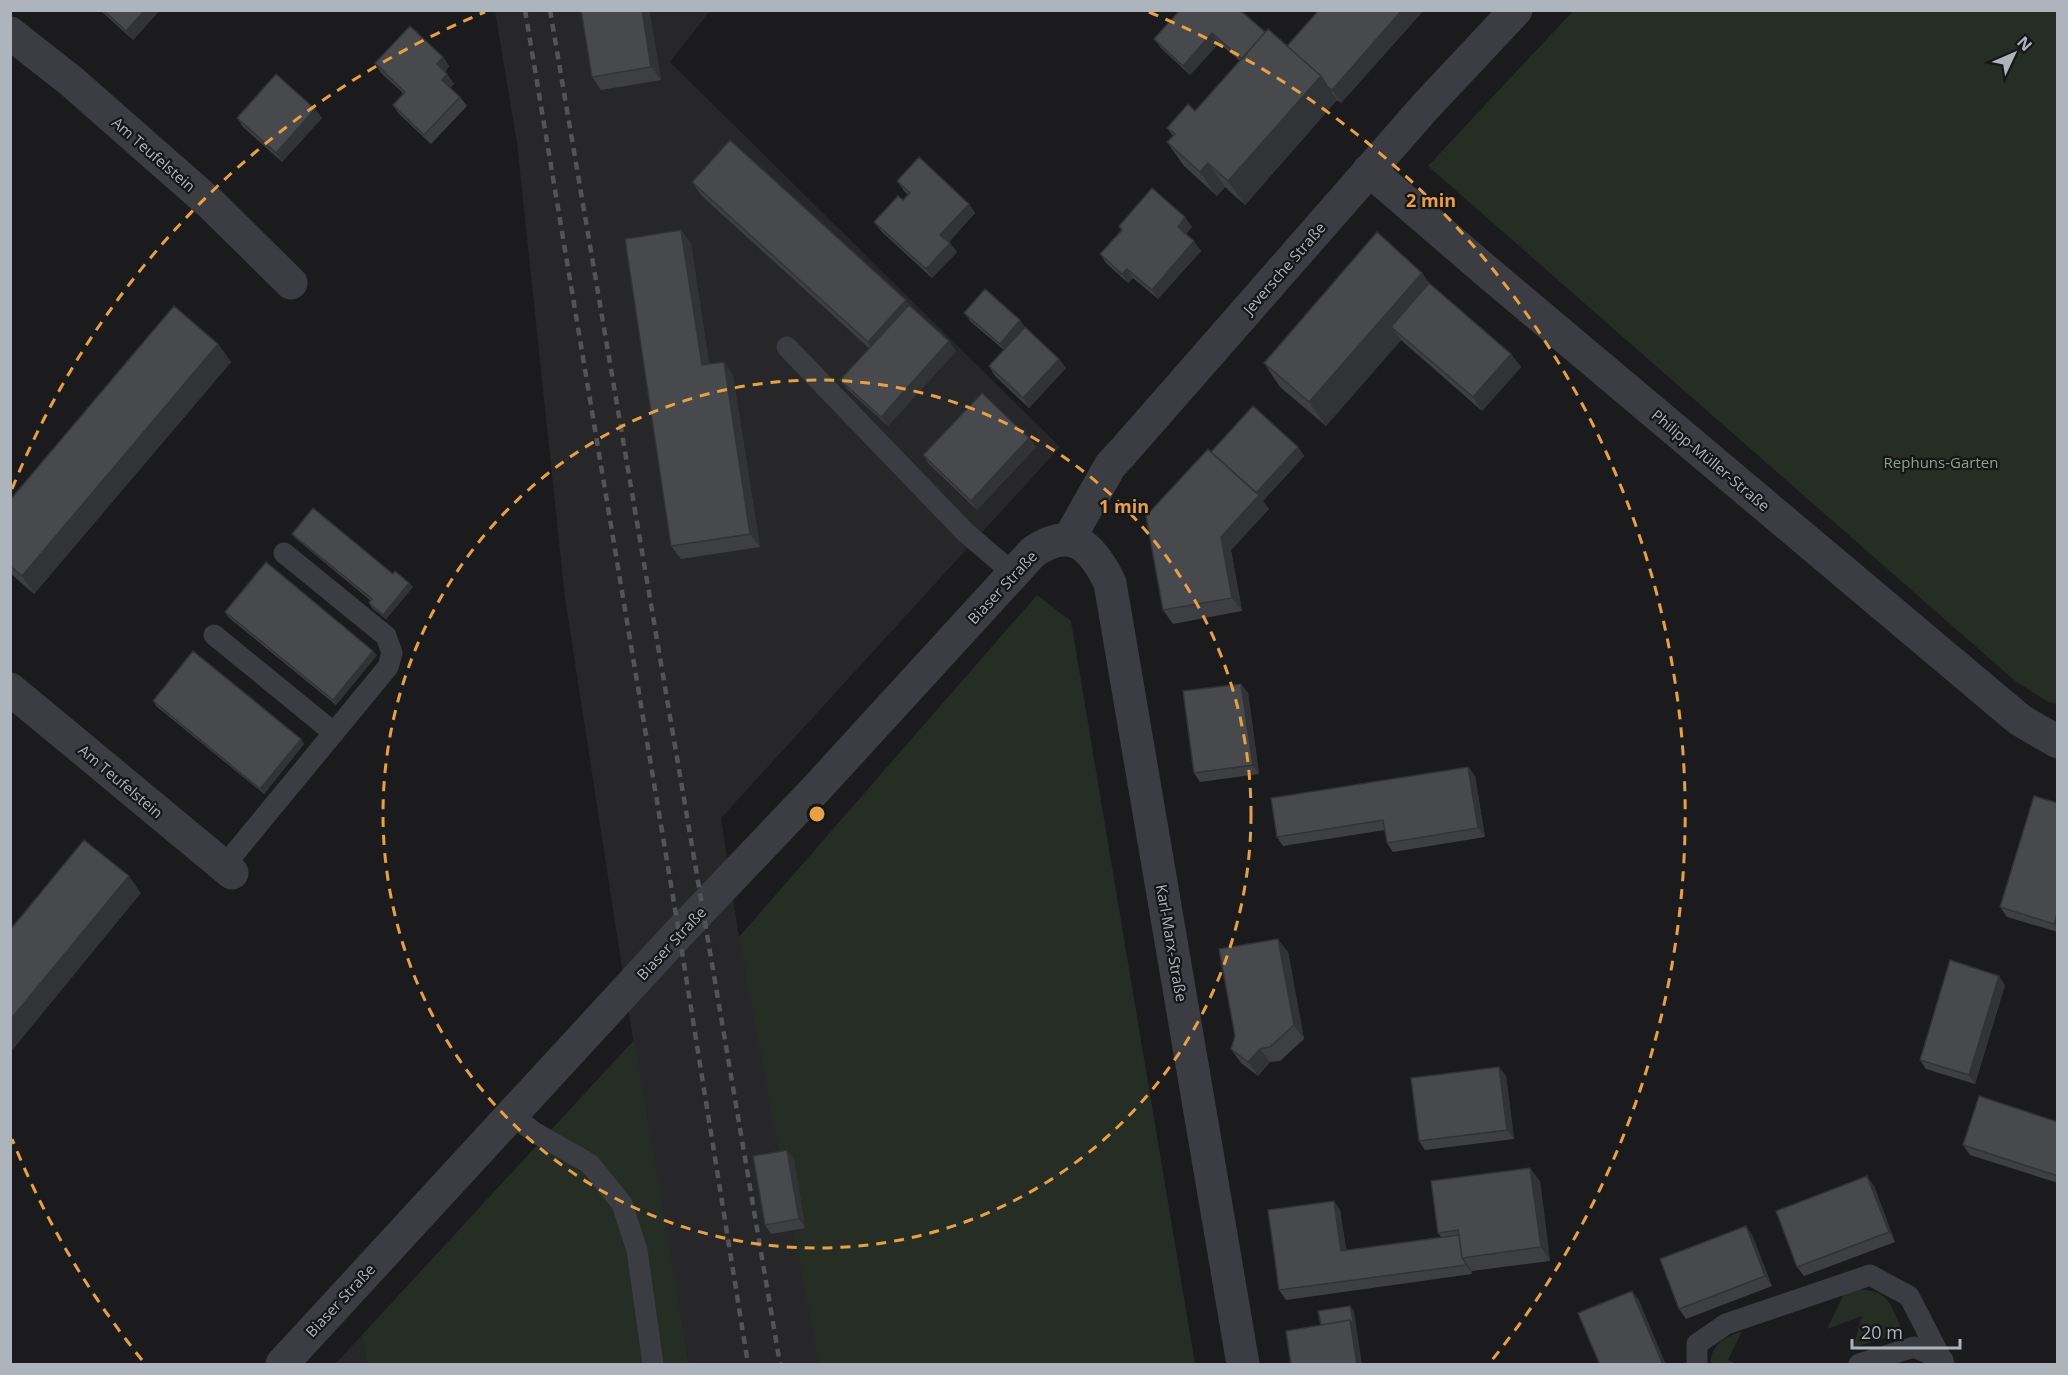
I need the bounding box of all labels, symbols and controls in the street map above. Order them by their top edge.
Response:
north arrow [1984,24,2044,84]
text: N [2012,31,2037,56]
street label: Am Teufelstein [108,112,200,196]
text: 2 min [1406,188,1456,212]
street label: Jeversche Straße [1237,218,1330,320]
street label: Philipp-Müller-Straße [1648,405,1774,515]
park label: Rephuns-Garten [1884,452,1998,472]
text: 1 min [1099,494,1149,518]
street label: Biaser Straße [963,546,1041,628]
street label: Am Teufelstein [75,740,167,822]
centre of rings [807,804,827,824]
street label: Karl-Marx-Straße [1152,883,1192,1003]
street label: Biaser Straße [632,902,710,984]
street label: Biaser Straße [301,1259,379,1341]
scale bar [1852,1312,1960,1350]
text: 20 m [1861,1320,1903,1344]

